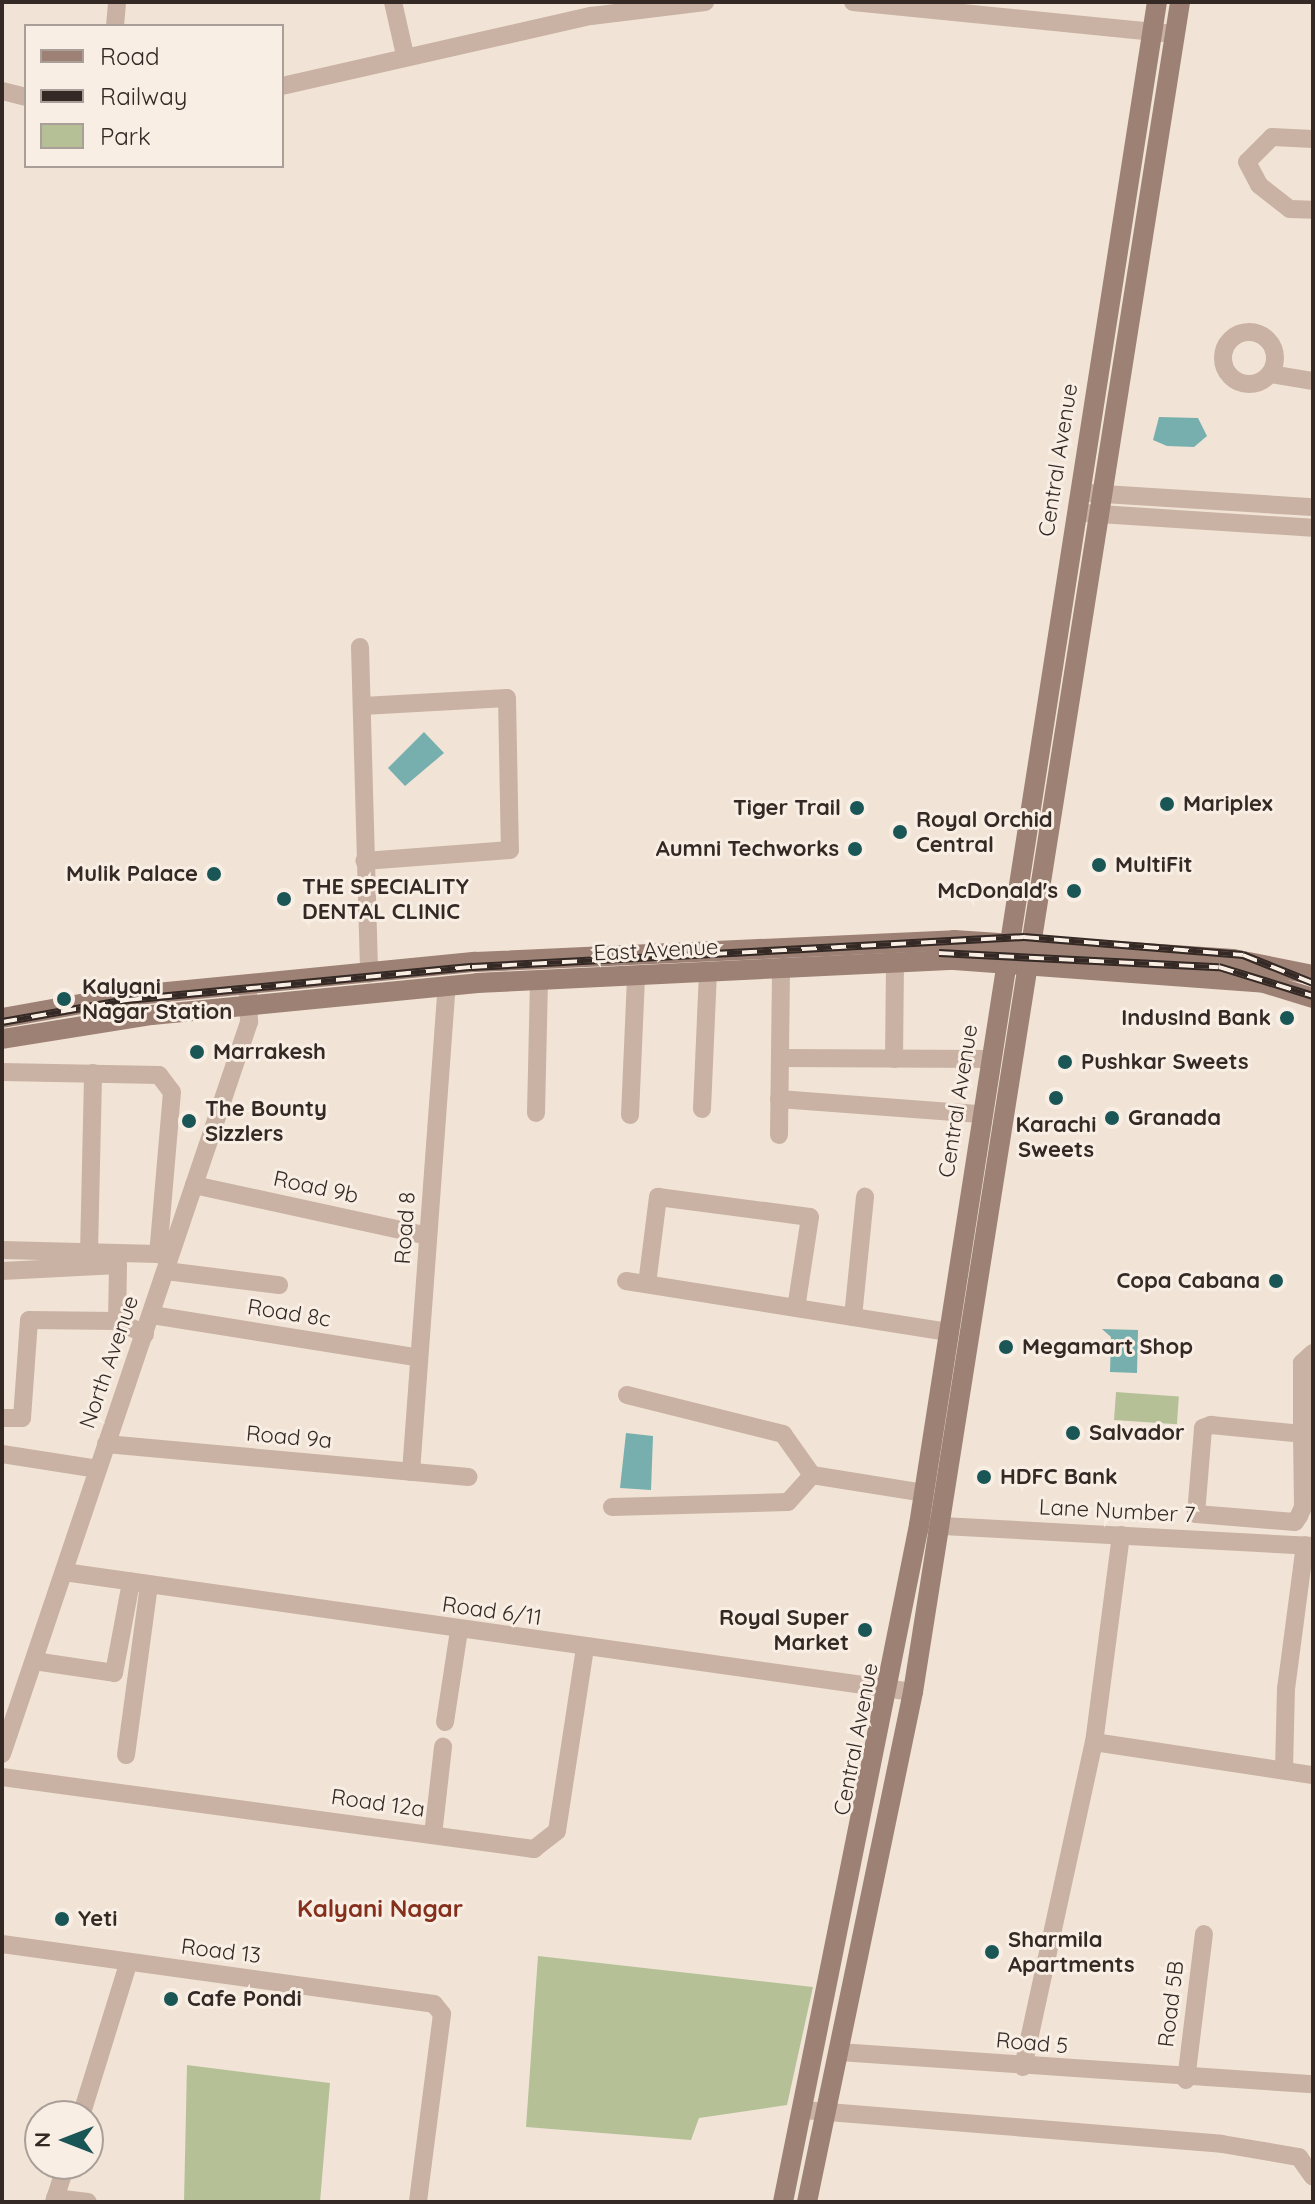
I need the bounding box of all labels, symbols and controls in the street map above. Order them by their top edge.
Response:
legend [24,24,284,168]
text: Road [100,41,160,71]
text: Railway [100,81,187,111]
text: Park [100,121,151,151]
street label: Central Avenue [1033,381,1083,539]
place label: Mariplex [1183,791,1273,817]
place label: Tiger Trail [733,795,841,821]
marker: Mariplex [1158,795,1176,813]
marker: Tiger Trail [848,799,866,817]
place label: Royal Orchid Central [916,806,1053,858]
marker: Royal Orchid Central [891,823,909,841]
place label: Aumni Techworks [656,836,839,862]
marker: Aumni Techworks [846,840,864,858]
place label: MultiFit [1115,852,1193,878]
marker: MultiFit [1090,856,1108,874]
place label: Mulik Palace [66,861,198,887]
marker: Mulik Palace [205,865,223,883]
place label: THE SPECIALITY DENTAL CLINIC [302,873,469,924]
place label: McDonald's [937,878,1058,904]
marker: McDonald's [1065,882,1083,900]
marker: THE SPECIALITY DENTAL CLINIC [273,888,295,910]
street label: East Avenue [593,934,719,966]
place label: Kalyani Nagar Station [82,973,232,1024]
marker: Kalyani Nagar Station [53,988,75,1010]
place label: IndusInd Bank [1121,1005,1271,1031]
marker: IndusInd Bank [1278,1009,1296,1027]
street label: Central Avenue [933,1022,983,1180]
place label: Marrakesh [213,1039,326,1065]
marker: Marrakesh [188,1043,206,1061]
place label: Pushkar Sweets [1081,1049,1249,1075]
marker: Pushkar Sweets [1056,1053,1074,1071]
marker: Karachi Sweets [1047,1089,1065,1107]
place label: The Bounty Sizzlers [205,1095,327,1146]
place label: Granada [1128,1105,1221,1131]
marker: Granada [1103,1109,1121,1127]
place label: Karachi Sweets [1016,1111,1096,1162]
marker: The Bounty Sizzlers [180,1112,198,1130]
street label: Road 9b [271,1165,361,1209]
street label: Road 8 [389,1191,421,1265]
place label: Copa Cabana [1117,1268,1260,1294]
marker: Copa Cabana [1267,1272,1285,1290]
street label: North Avenue [74,1292,144,1432]
street label: Road 8c [246,1293,332,1333]
place label: Megamart Shop [1022,1334,1193,1360]
marker: Megamart Shop [997,1338,1015,1356]
street label: Road 9a [245,1420,333,1454]
place label: Salvador [1089,1420,1185,1446]
marker: Salvador [1064,1424,1082,1442]
place label: HDFC Bank [1000,1464,1118,1490]
marker: HDFC Bank [975,1468,993,1486]
street label: Lane Number 7 [1038,1494,1196,1528]
street label: Road 6/11 [441,1591,543,1631]
place label: Royal Super Market [719,1604,849,1656]
marker: Royal Super Market [856,1621,874,1639]
street label: Central Avenue [828,1660,884,1818]
street label: Road 12a [329,1783,427,1823]
district label: Kalyani Nagar [297,1895,463,1923]
place label: Yeti [78,1906,117,1932]
marker: Yeti [53,1910,71,1928]
place label: Sharmila Apartments [1008,1926,1135,1978]
street label: Road 13 [180,1933,262,1969]
marker: Sharmila Apartments [983,1943,1001,1961]
street label: Road 5B [1153,1959,1189,2049]
place label: Cafe Pondi [187,1986,302,2012]
marker: Cafe Pondi [162,1990,180,2008]
street label: Road 5 [995,2027,1069,2059]
north arrow [24,2100,104,2180]
text: N [28,2132,56,2148]

